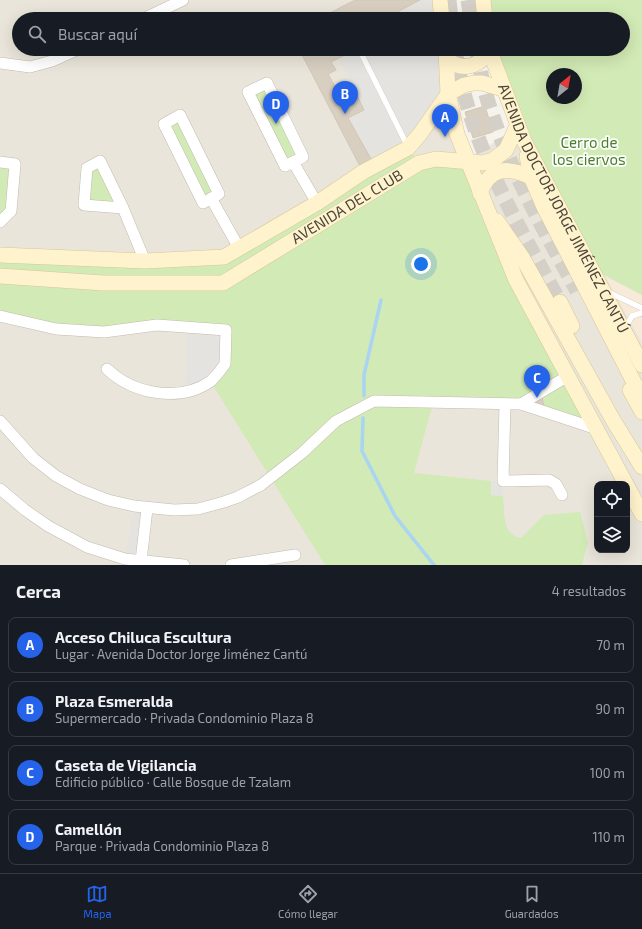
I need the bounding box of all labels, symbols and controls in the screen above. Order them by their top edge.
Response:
search box [12,12,630,56]
icon: search [26,23,48,45]
text: Buscar aquí [58,25,137,43]
north arrow [546,68,582,104]
pin: B [332,81,358,114]
street label: AVENIDA DOCTOR JORGE JIMÉNEZ CANTÚ [495,81,633,336]
pin: D [263,91,289,124]
pin: A [432,104,458,137]
park label: Cerro de los ciervos [552,133,626,168]
street label: AVENIDA DEL CLUB [288,165,406,247]
your location [411,254,431,274]
pin: C [524,365,550,398]
map controls [594,481,630,553]
button: locate [594,481,630,517]
button: layers [594,517,630,553]
text: Cerca [16,581,61,601]
text: 4 resultados [552,583,626,599]
text: Acceso Chiluca Escultura [55,628,231,646]
text: A [26,637,34,653]
text: 70 m [596,637,625,653]
text: Lugar · Avenida Doctor Jorge Jiménez Cantú [55,646,307,662]
text: Plaza Esmeralda [55,692,173,710]
text: B [26,701,34,717]
text: 90 m [595,701,625,717]
text: Supermercado · Privada Condominio Plaza 8 [55,710,314,726]
text: Caseta de Vigilancia [55,756,196,774]
text: C [26,765,34,781]
text: 100 m [590,765,625,781]
text: Edificio público · Calle Bosque de Tzalam [55,774,291,790]
text: Camellón [55,820,122,838]
text: D [26,829,34,845]
text: 110 m [593,829,625,845]
text: Parque · Privada Condominio Plaza 8 [55,838,269,854]
tab: Mapa [83,883,111,920]
tab: Cómo llegar [278,883,338,920]
tab: Guardados [505,883,559,920]

